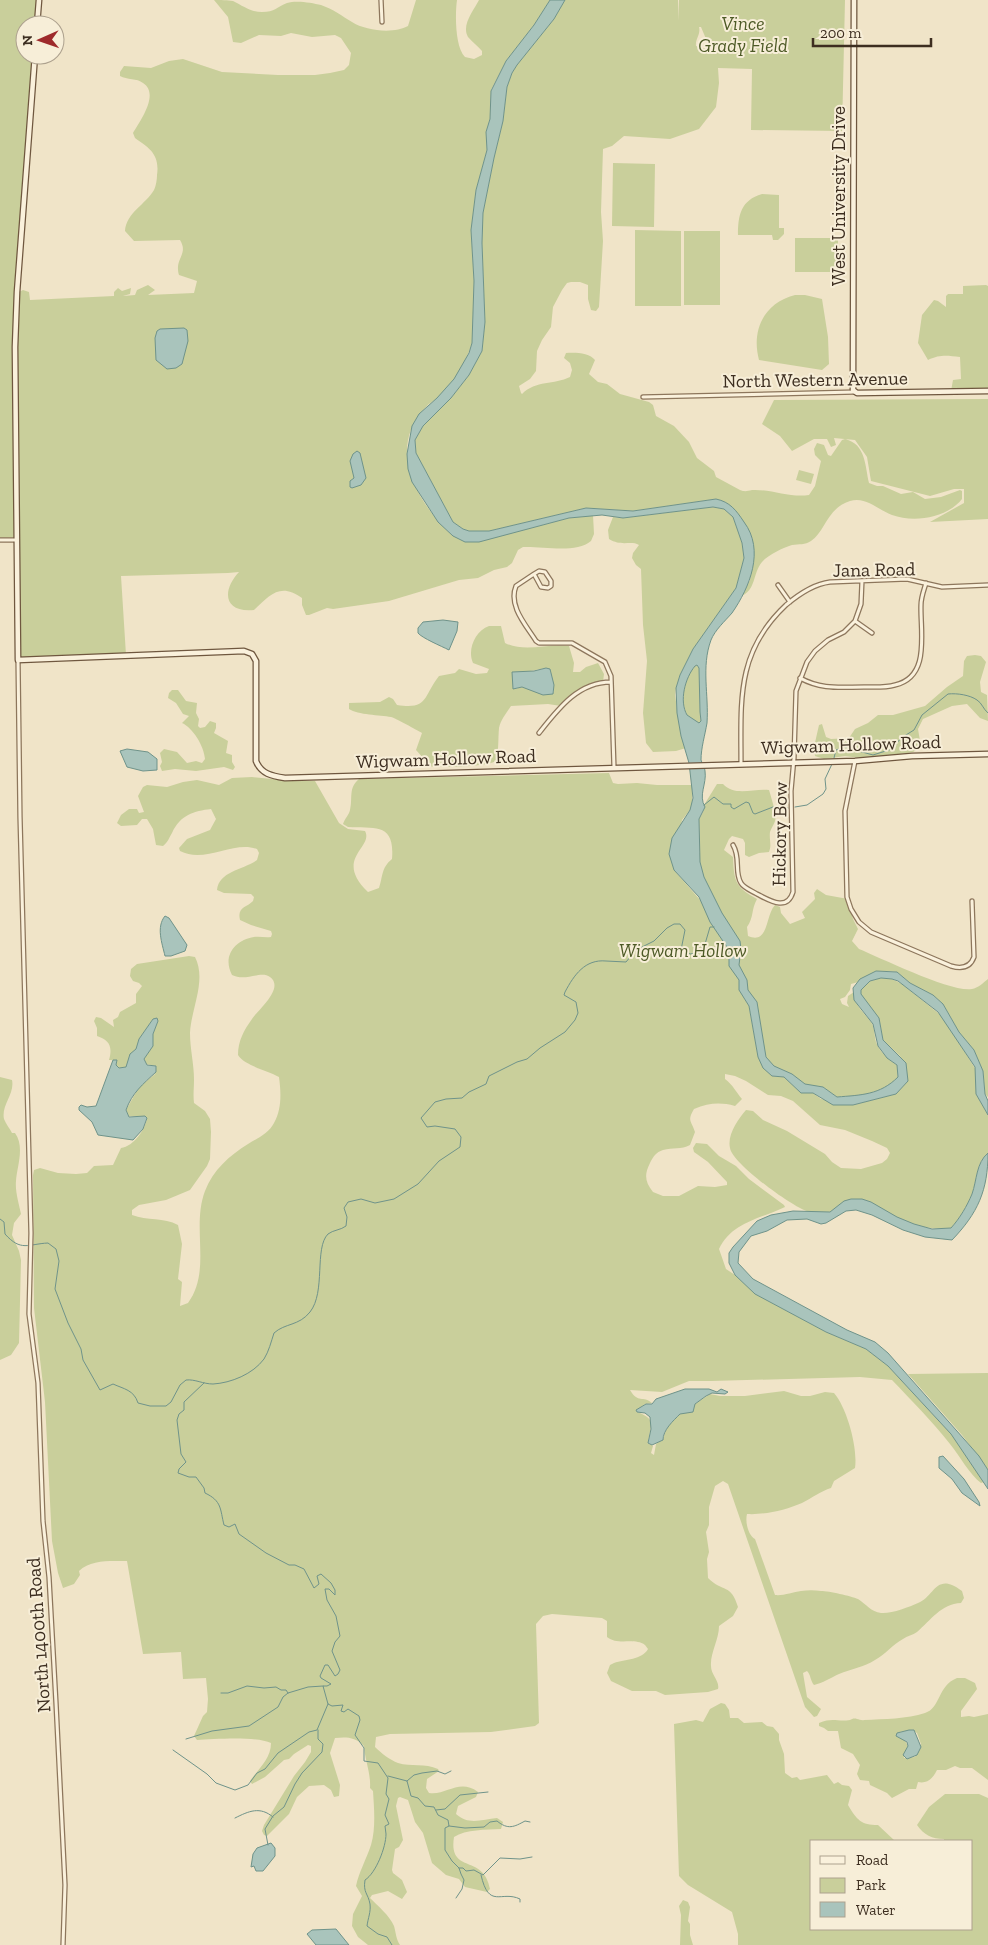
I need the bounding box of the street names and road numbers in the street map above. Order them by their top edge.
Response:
street label: West University Drive [827,106,850,286]
street label: North Western Avenue [722,366,908,393]
street label: Jana Road [833,557,916,582]
street label: Wigwam Hollow Road [761,730,942,759]
street label: Wigwam Hollow Road [356,744,537,773]
street label: Hickory Bow [767,781,792,887]
street label: North 1400th Road [22,1556,55,1713]

